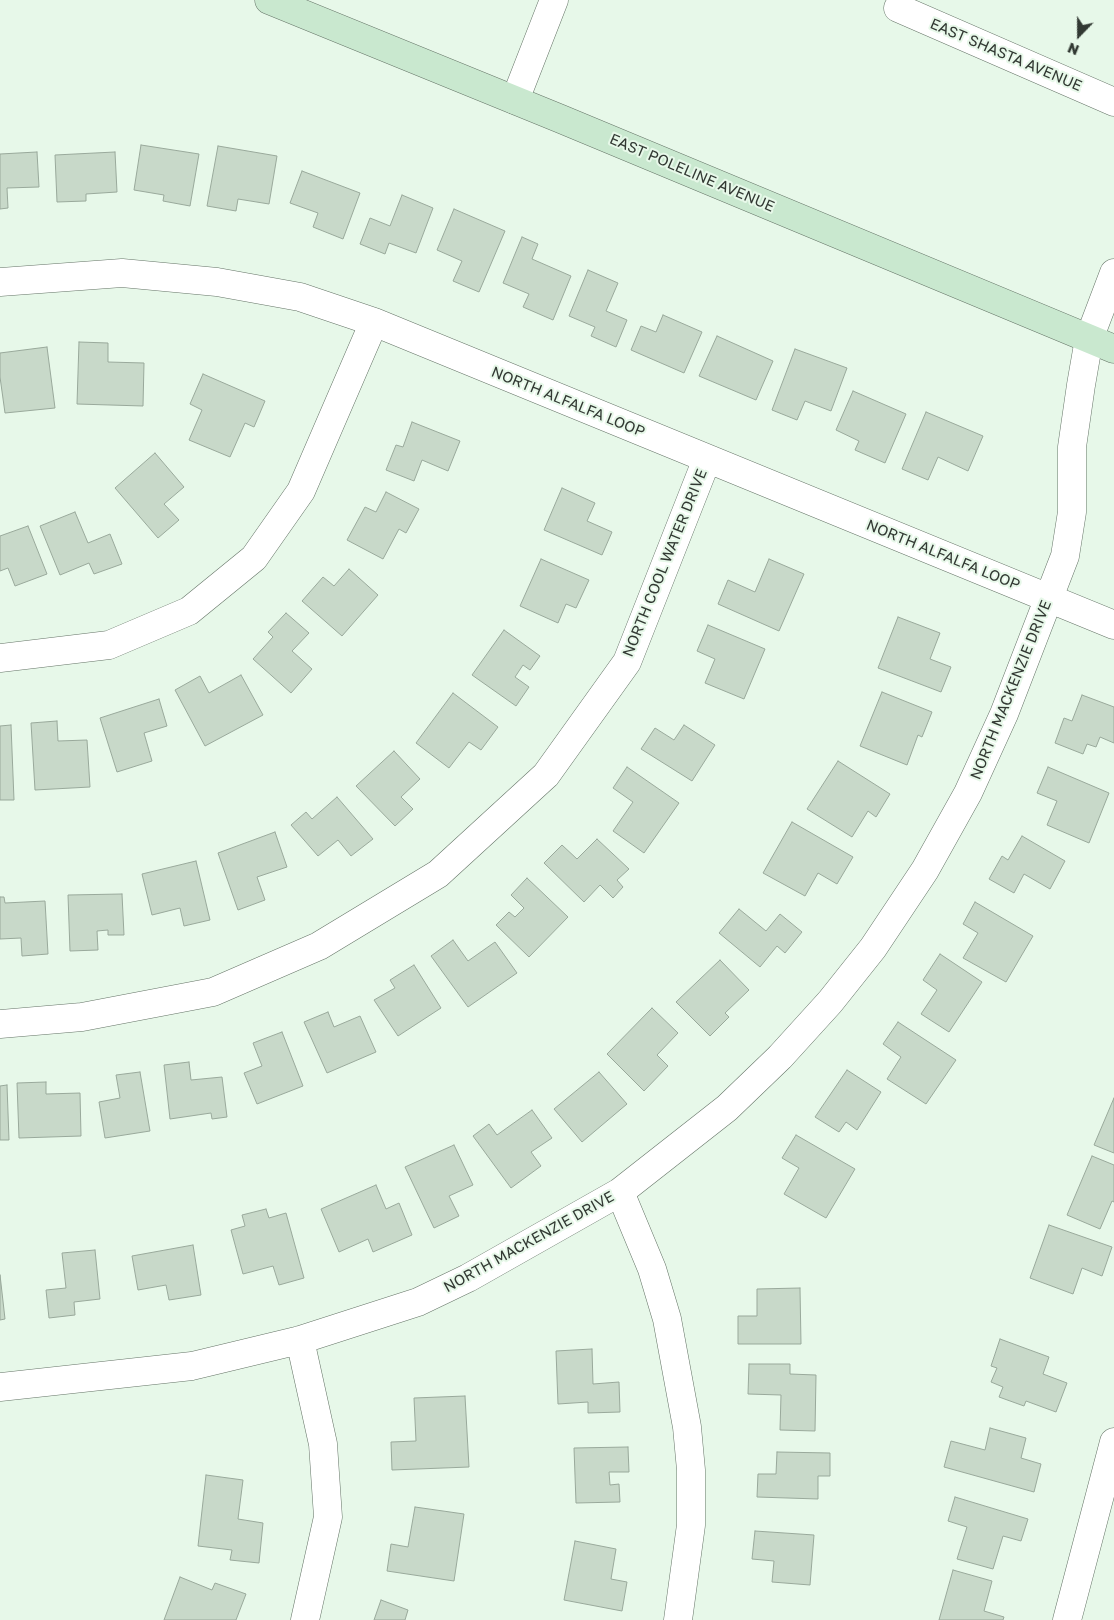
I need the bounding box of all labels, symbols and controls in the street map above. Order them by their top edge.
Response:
north arrow [1054,10,1104,60]
street label: EAST SHASTA AVENUE [927,15,1085,95]
street label: EAST POLELINE AVENUE [607,130,777,216]
street label: NORTH ALFALFA LOOP [489,363,647,441]
street label: NORTH COOL WATER DRIVE [619,466,711,660]
street label: NORTH ALFALFA LOOP [864,516,1022,594]
street label: NORTH MACKENZIE DRIVE [967,598,1055,782]
street label: NORTH MACKENZIE DRIVE [441,1188,617,1296]

